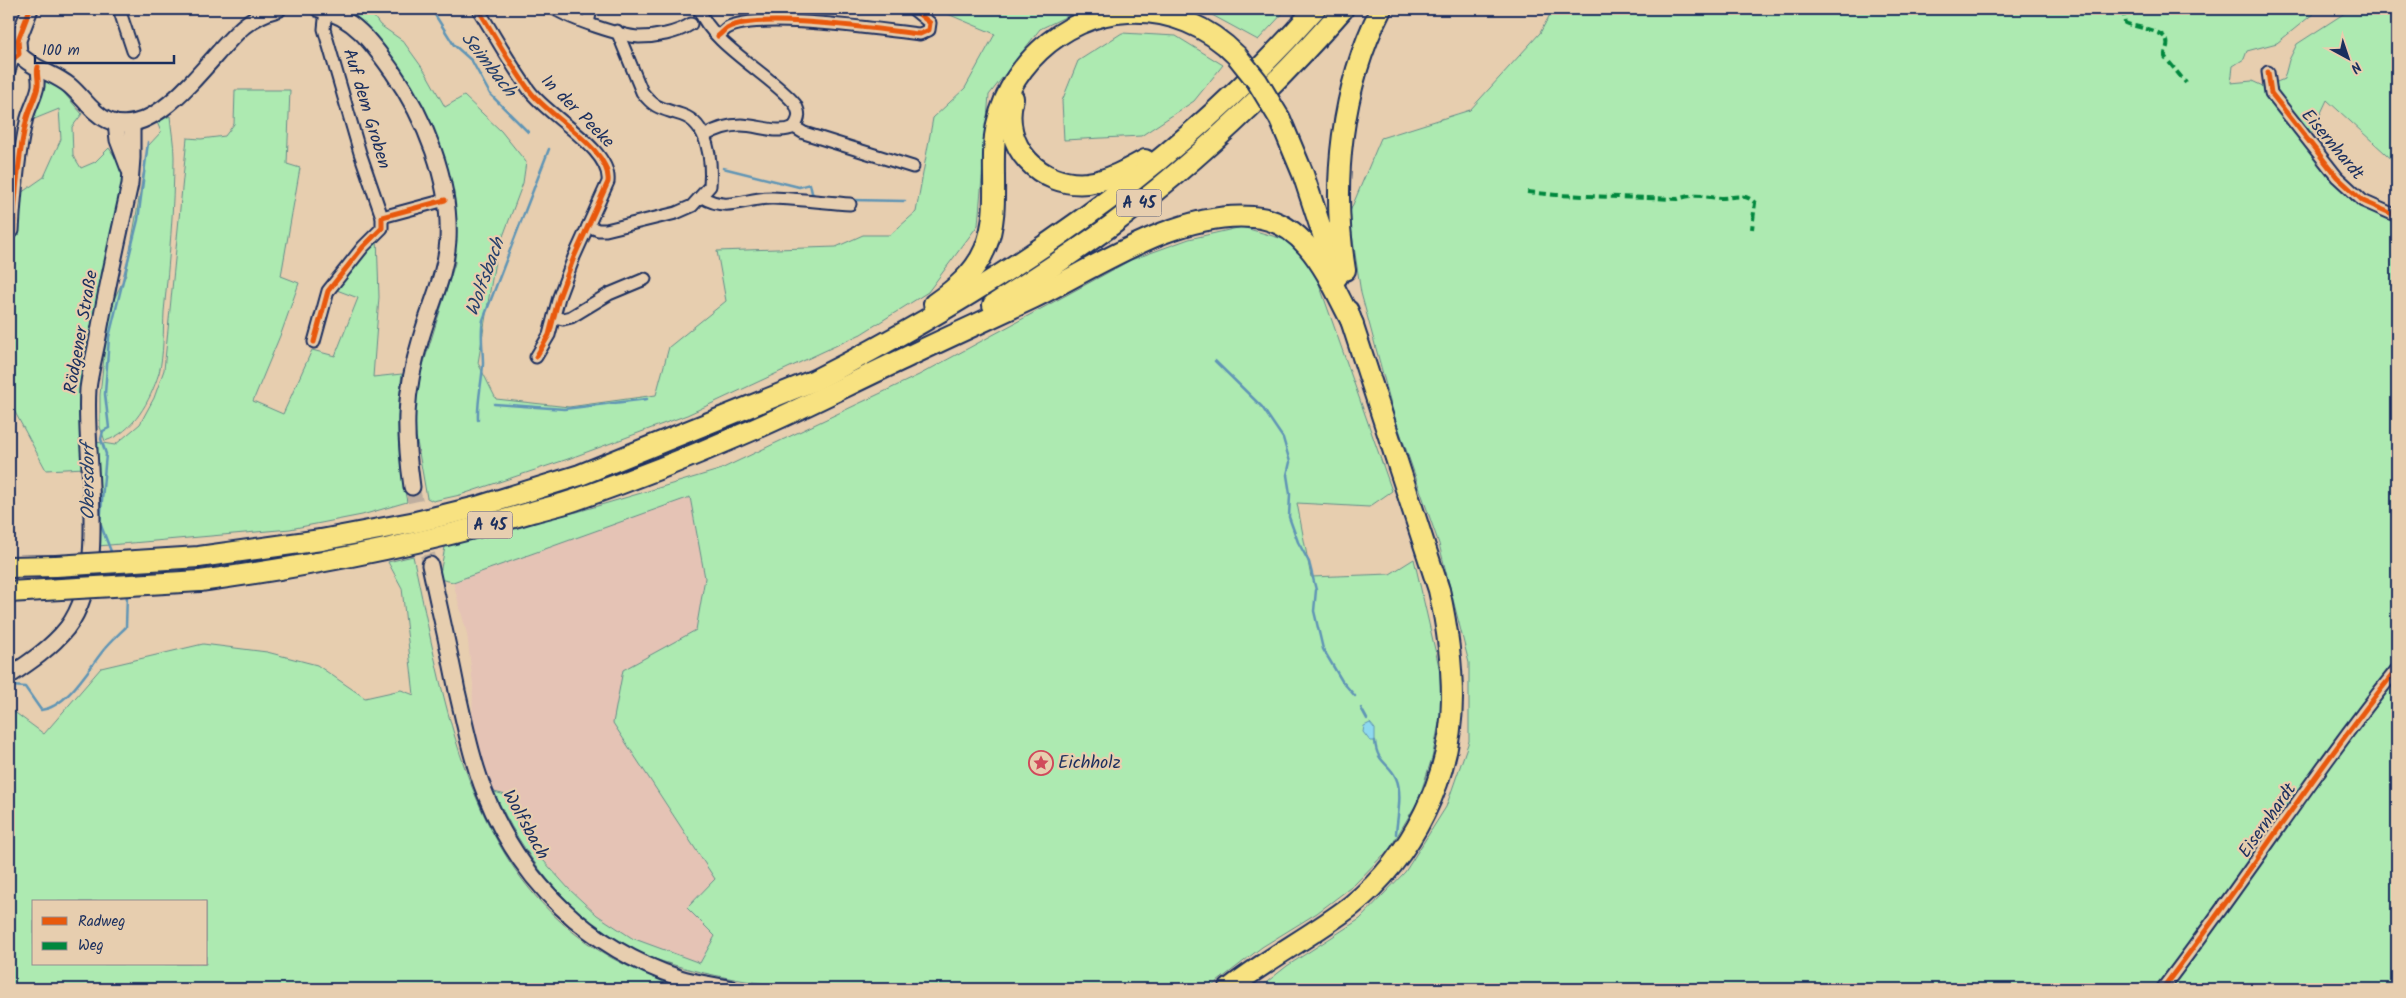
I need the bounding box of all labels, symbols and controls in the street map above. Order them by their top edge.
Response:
water label: Seimbach [453,26,524,106]
scale bar [35,32,174,64]
north arrow [2324,32,2374,82]
text: 100 m [42,39,80,63]
street label: Auf dem Groben [334,45,398,173]
text: N [2345,56,2366,79]
street label: In der Peeke [533,68,621,156]
street label: Eisernhardt [2293,103,2371,188]
road number: A 45 [1116,190,1162,217]
water label: Wolfsbach [458,232,515,320]
street label: Rödgener Straße [57,268,107,396]
water label: Obersdorf [74,438,104,520]
road number: A 45 [468,512,512,538]
place label: Eichholz [1058,749,1121,778]
place icon: Eichholz [1028,750,1054,776]
street label: Eisernhardt [2231,777,2305,865]
street label: Wolfsbach [494,784,556,866]
legend [32,900,208,966]
text: Radweg [78,910,125,934]
text: Weg [78,934,104,958]

